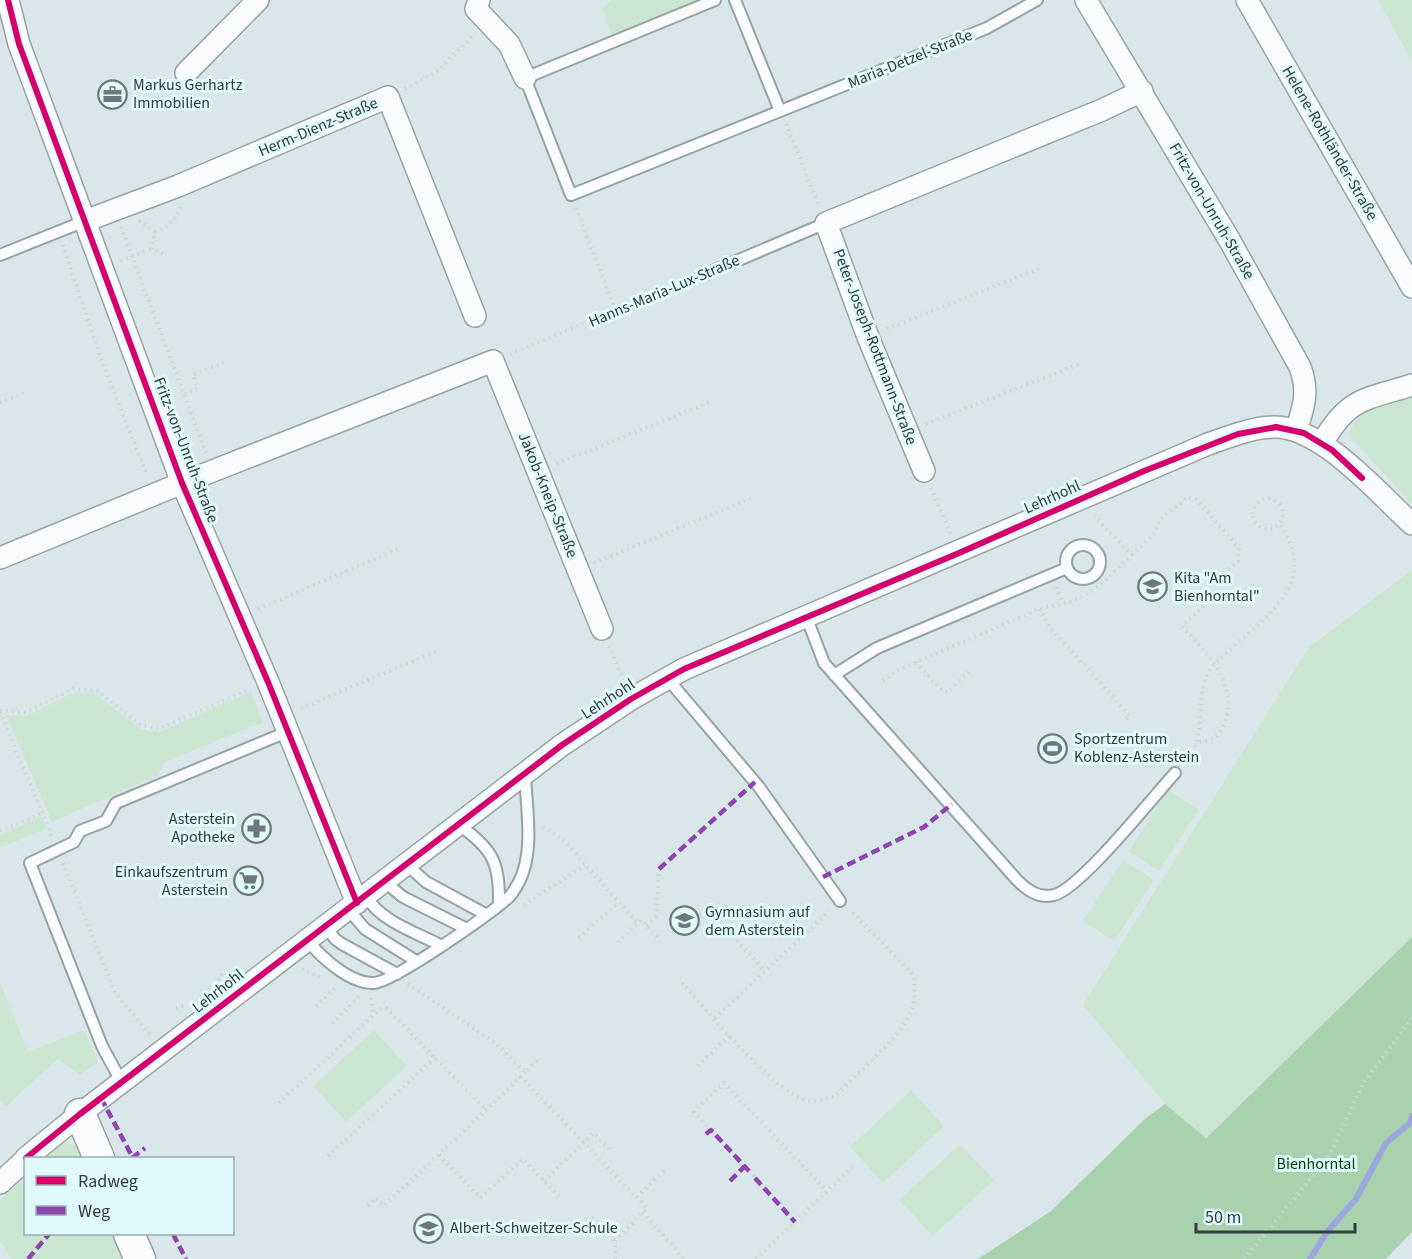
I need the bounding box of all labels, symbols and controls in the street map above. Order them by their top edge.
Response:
street label: Maria-Detzel-Straße [844,24,976,94]
street label: Helene-Rothländer-Straße [1277,62,1383,224]
place label: Markus Gerhartz Immobilien [133,74,243,114]
office icon: Markus Gerhartz Immobilien [96,78,128,110]
street label: Herm-Dienz-Straße [255,92,381,162]
street label: Fritz-von-Unruh-Straße [1164,139,1260,283]
street label: Peter-Joseph-Rottmann-Straße [827,246,923,448]
street label: Hanns-Maria-Lux-Straße [585,249,743,333]
street label: Fritz-von-Unruh-Straße [148,374,224,526]
street label: Jakob-Kneip-Straße [513,429,583,561]
street label: Lehrhohl [1020,475,1084,519]
place label: Kita "Am Bienhorntal" [1174,567,1260,607]
school or university icon: Kita "Am Bienhorntal" [1137,571,1169,603]
street label: Lehrhohl [577,673,639,725]
place label: Sportzentrum Koblenz-Asterstein [1074,728,1199,768]
sports icon: Sportzentrum Koblenz-Asterstein [1037,732,1069,764]
place label: Asterstein Apotheke [169,808,235,848]
pharmacy icon: Asterstein Apotheke [240,812,272,844]
place label: Einkaufszentrum Asterstein [115,861,228,901]
supermarket icon: Einkaufszentrum Asterstein [233,865,265,897]
place label: Gymnasium auf dem Asterstein [705,901,811,941]
school or university icon: Gymnasium auf dem Asterstein [668,905,700,937]
street label: Lehrhohl [188,964,248,1018]
park label: Bienhorntal [1277,1153,1355,1175]
legend [24,1157,234,1235]
text: Radweg [78,1169,138,1194]
scale bar [1196,1196,1355,1234]
text: Weg [78,1199,110,1224]
text: 50 m [1205,1205,1241,1230]
school or university icon: Albert-Schweitzer-Schule [413,1212,445,1244]
place label: Albert-Schweitzer-Schule [450,1217,618,1239]

